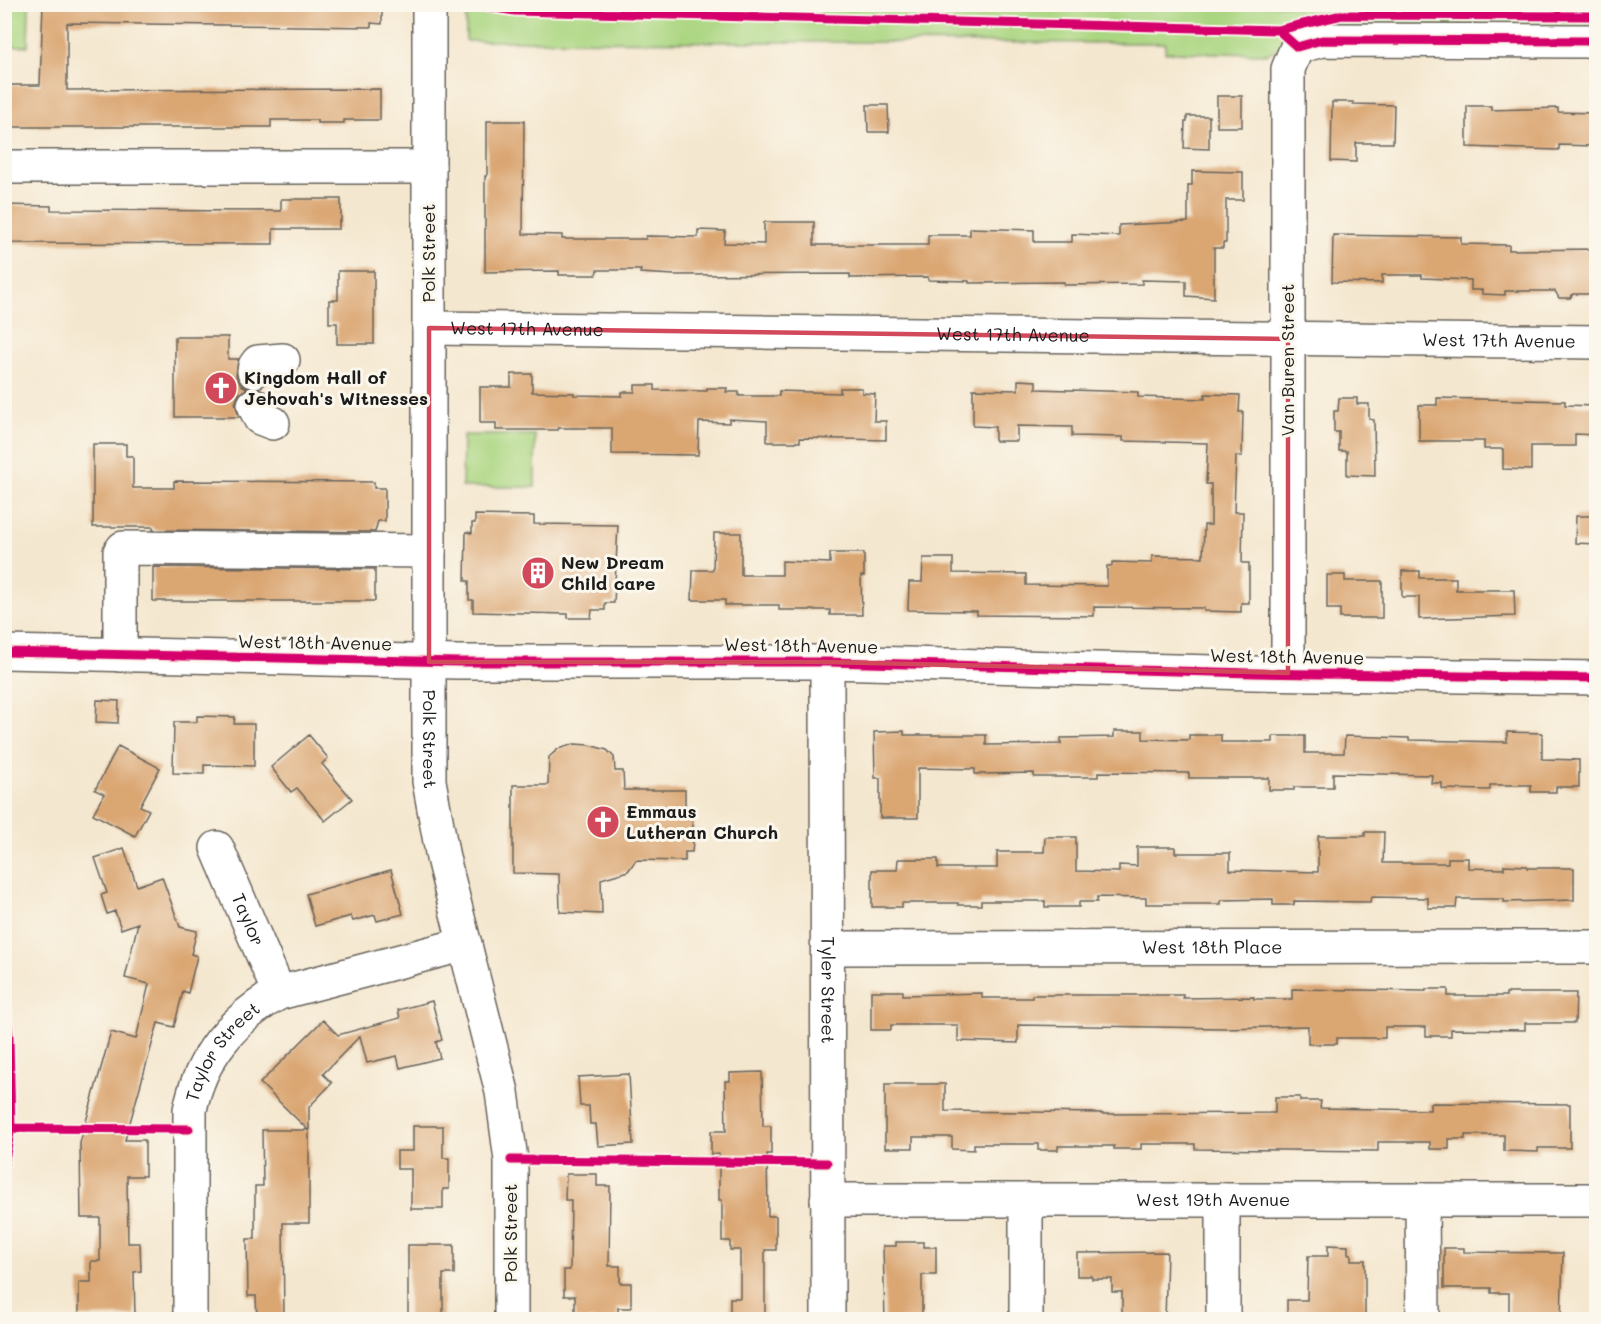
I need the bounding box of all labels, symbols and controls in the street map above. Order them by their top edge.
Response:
street label: Polk Street [416,204,440,302]
street label: Van Buren Street [1275,284,1299,436]
street label: West 17th Avenue [450,315,604,341]
street label: West 17th Avenue [936,321,1090,347]
street label: West 17th Avenue [1422,327,1576,353]
place label: Kingdom Hall of Jehovah's Witnesses [244,365,428,410]
church icon: Kingdom Hall of Jehovah's Witnesses [203,370,239,406]
place label: New Dream Child care [561,550,664,595]
building icon: New Dream Child care [520,555,556,591]
street label: West 18th Avenue [238,629,392,655]
street label: West 18th Avenue [724,632,878,658]
street label: West 18th Avenue [1210,643,1364,669]
street label: Polk Street [418,690,443,790]
place label: Emmaus Lutheran Church [626,799,778,844]
church icon: Emmaus Lutheran Church [585,804,621,840]
street label: Taylor [227,889,270,949]
street label: West 18th Place [1142,934,1282,959]
street label: Tyler Street [816,936,841,1044]
street label: Taylor Street [179,996,264,1104]
street label: Polk Street [498,1184,522,1282]
street label: West 19th Avenue [1136,1187,1290,1211]

